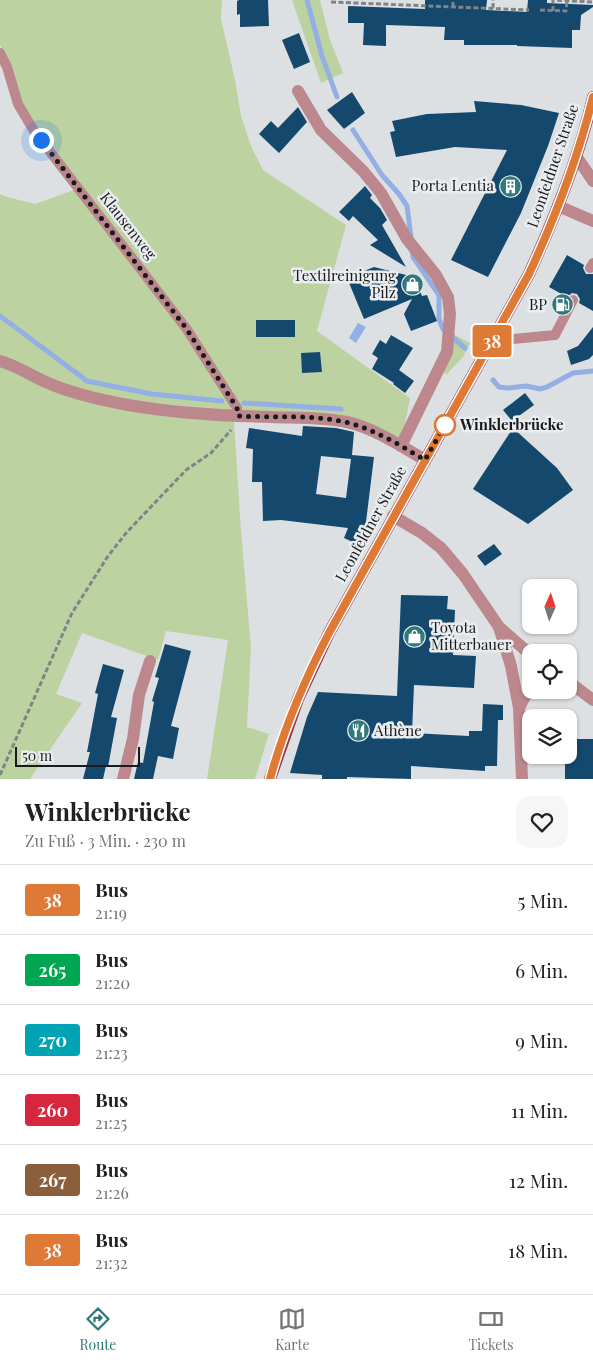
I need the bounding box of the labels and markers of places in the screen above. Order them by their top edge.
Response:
building icon: Porta Lentia [498,174,522,198]
place label: Porta Lentia [412,175,495,195]
place label: Textilreinigung Pilz [293,265,396,302]
shop icon: Textilreinigung Pilz [400,273,424,297]
fuel station icon: BP [551,293,575,317]
place label: BP [529,294,547,314]
marker: Winklerbrücke [434,414,456,436]
place label: Winklerbrücke [459,414,564,434]
place label: Toyota Mitterbauer [431,617,512,654]
shop icon: Toyota Mitterbauer [403,625,427,649]
restaurant icon: Athène [346,719,370,743]
place label: Athène [373,720,422,740]

